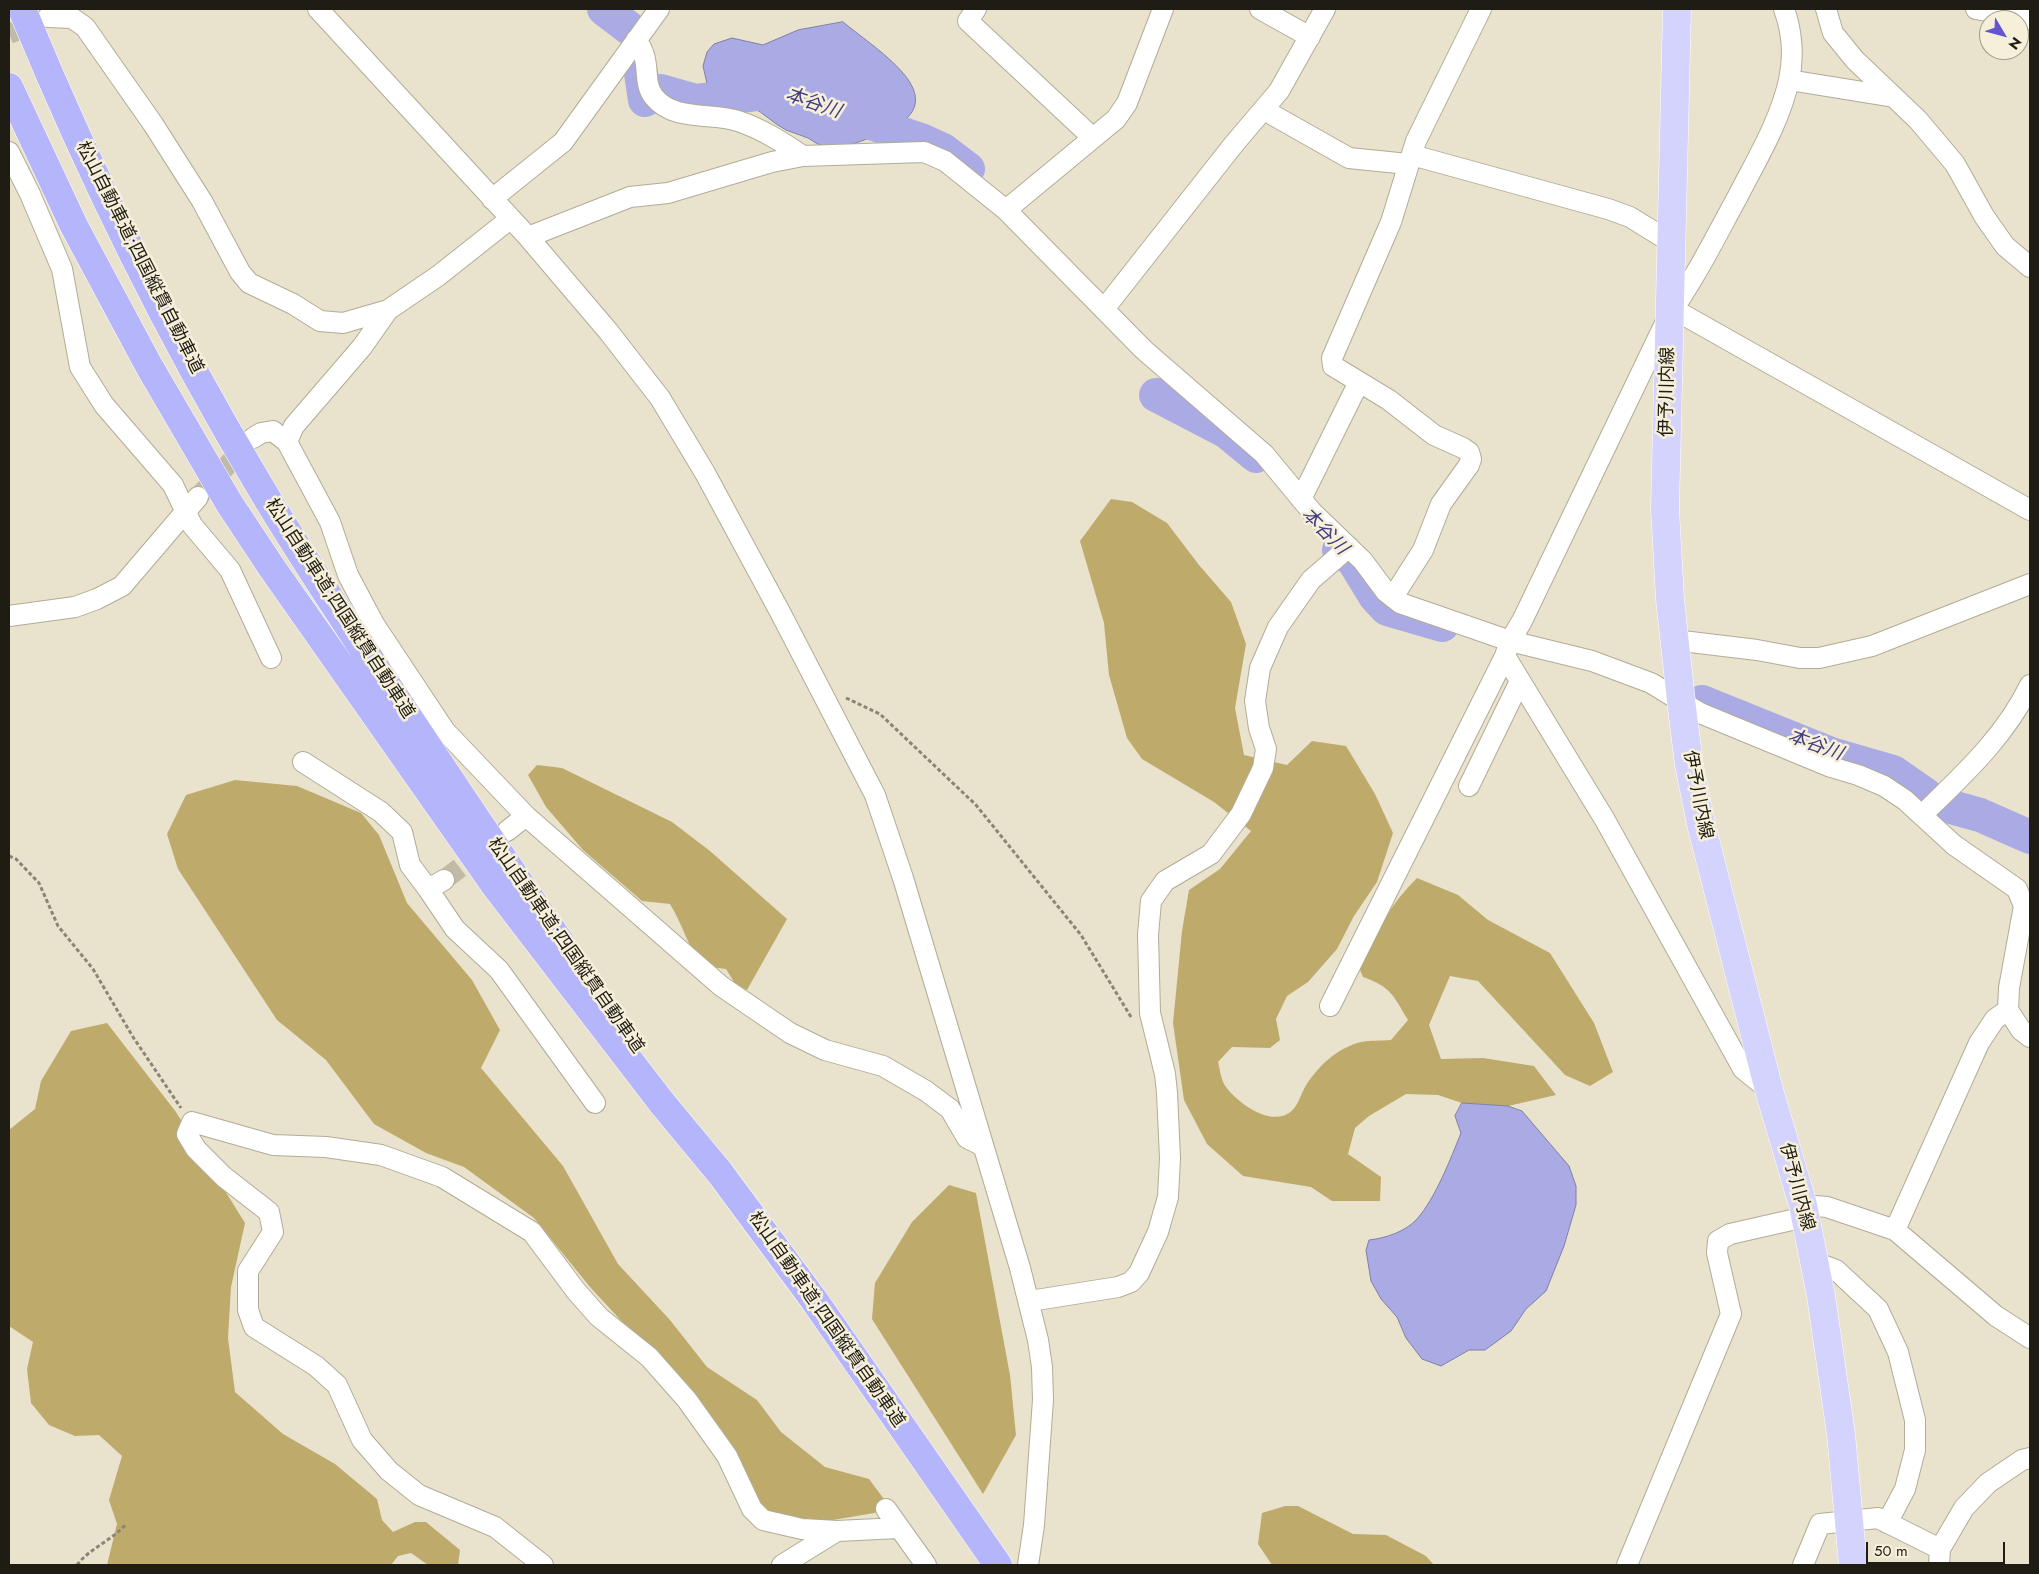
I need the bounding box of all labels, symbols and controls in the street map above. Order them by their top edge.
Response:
north arrow [1979,10,2029,60]
text: N [2004,33,2027,54]
water label: 本谷川 [782,84,844,124]
street label: 松山自動車道;四国縦貫自動車道 [71,138,207,378]
street label: 伊予川内線 [1656,347,1680,437]
street label: 松山自動車道;四国縦貫自動車道 [260,495,418,723]
water label: 本谷川 [1296,504,1352,560]
water label: 本谷川 [1784,726,1846,766]
street label: 伊予川内線 [1678,749,1716,841]
street label: 松山自動車道;四国縦貫自動車道 [482,834,648,1058]
street label: 伊予川内線 [1774,1141,1818,1233]
street label: 松山自動車道;四国縦貫自動車道 [743,1208,909,1432]
scale bar [1869,1532,2008,1564]
text: 50 m [1874,1540,1908,1562]

